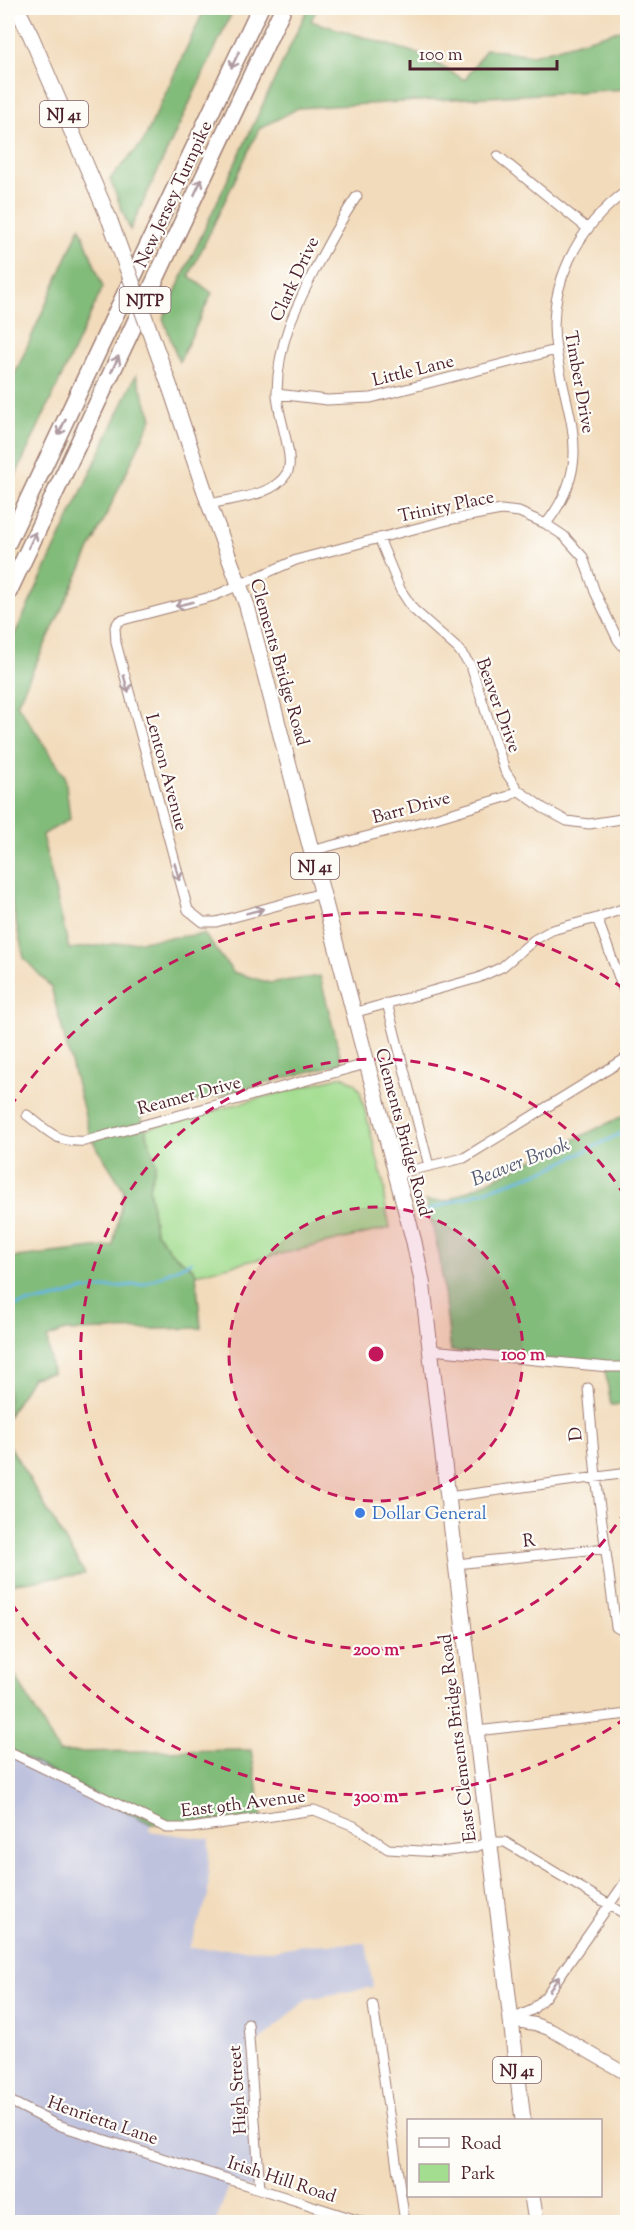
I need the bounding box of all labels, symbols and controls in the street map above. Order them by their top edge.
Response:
scale bar [410,33,557,71]
text: 100 m [419,43,463,69]
one-way arrow [228,51,240,69]
road number: NJ 41 [40,101,88,127]
street label: New Jersey Turnpike [129,117,220,273]
one-way arrow [193,179,205,197]
street label: Clark Drive [265,233,327,327]
road number: NJTP [120,287,170,313]
street label: Timber Drive [556,329,600,436]
street label: Little Lane [370,349,457,395]
one-way arrow [110,355,122,373]
one-way arrow [55,417,67,435]
street label: Trinity Place [396,485,497,531]
one-way arrow [27,532,39,550]
street label: Clements Bridge Road [242,576,314,749]
one-way arrow [175,598,194,610]
street label: Beaver Drive [468,655,526,757]
one-way arrow [121,674,133,693]
street label: Lenton Avenue [137,711,193,834]
street label: Barr Drive [370,786,454,832]
road number: NJ 41 [291,853,339,879]
one-way arrow [172,862,183,881]
one-way arrow [245,905,264,917]
street label: Clements Bridge Road [367,1046,437,1219]
street label: Reamer Drive [135,1071,244,1123]
water label: Beaver Brook [467,1131,574,1195]
text: 100 m [501,1343,545,1369]
centre of rings [366,1344,386,1364]
street label: D [563,1425,591,1442]
place label: Dollar General [372,1502,487,1528]
marker: Dollar General [353,1506,367,1520]
street label: R [521,1528,537,1556]
street label: East Clements Bridge Road [433,1632,485,1843]
text: 200 m [353,1638,399,1664]
street label: East 9th Avenue [179,1784,307,1826]
text: 300 m [354,1785,399,1811]
one-way arrow [548,1976,560,1992]
street label: High Street [223,2045,255,2135]
road number: NJ 41 [493,2057,541,2083]
street label: Henrietta Lane [43,2091,161,2153]
legend [407,2119,602,2197]
text: Road [461,2132,501,2158]
street label: Irish Hill Road [224,2151,339,2211]
text: Park [461,2162,496,2188]

